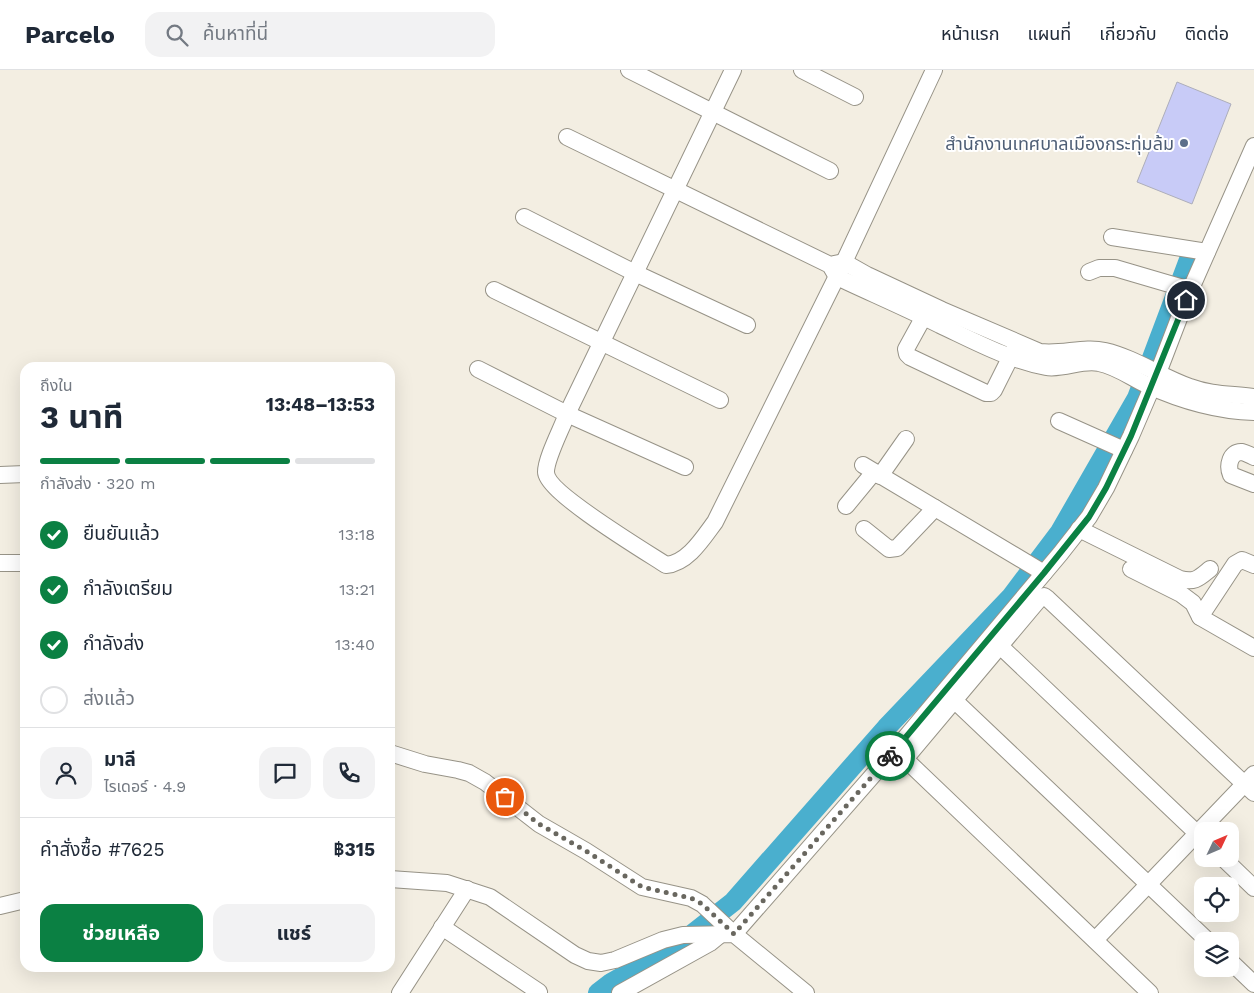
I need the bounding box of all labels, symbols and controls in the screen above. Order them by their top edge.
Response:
search box [145,12,495,57]
text: Parcelo [25,21,115,49]
icon: search [163,21,191,49]
text: ค้นหาที่นี่ [203,22,268,45]
text: หน้าแรก [941,23,999,44]
text: แผนที่ [1027,23,1071,44]
text: เกี่ยวกับ [1099,23,1157,44]
text: ติดต่อ [1185,23,1229,44]
place label: สำนักงานเทศบาลเมืองกระทุ่มล้ม [945,133,1174,155]
marker: สำนักงานเทศบาลเมืองกระทุ่มล้ม [1178,137,1190,149]
pin [1165,279,1207,321]
icon: home [1172,286,1200,314]
text: ถึงใน [40,376,73,395]
text: 13:48–13:53 [266,393,375,416]
text: 3 นาที [40,398,123,436]
text: กำลังส่ง · 320 m [40,474,155,493]
icon: check [40,521,68,549]
text: ยืนยันแล้ว [83,522,160,545]
text: 13:18 [339,525,375,544]
icon: check [40,576,68,604]
text: กำลังเตรียม [83,577,173,600]
text: 13:21 [339,580,375,599]
icon: check [40,631,68,659]
text: กำลังส่ง [83,632,144,655]
text: 13:40 [335,635,375,654]
text: ส่งแล้ว [83,687,135,710]
courier [865,731,915,781]
icon: bike [876,742,904,770]
button: person [40,747,92,799]
button: chat [259,747,311,799]
button: phone [323,747,375,799]
text: มาลี [104,748,136,771]
pin [484,776,526,818]
text: ไรเดอร์ · 4.9 [104,777,186,796]
icon: bag [491,783,519,811]
north arrow [1194,822,1239,868]
map controls [1194,822,1239,977]
text: คำสั่งซื้อ #7625 [40,838,165,861]
text: ฿315 [333,838,375,861]
button: locate [1194,877,1239,922]
button: ช่วยเหลือ [40,904,203,962]
button: แชร์ [213,904,375,962]
button: layers [1194,932,1239,977]

